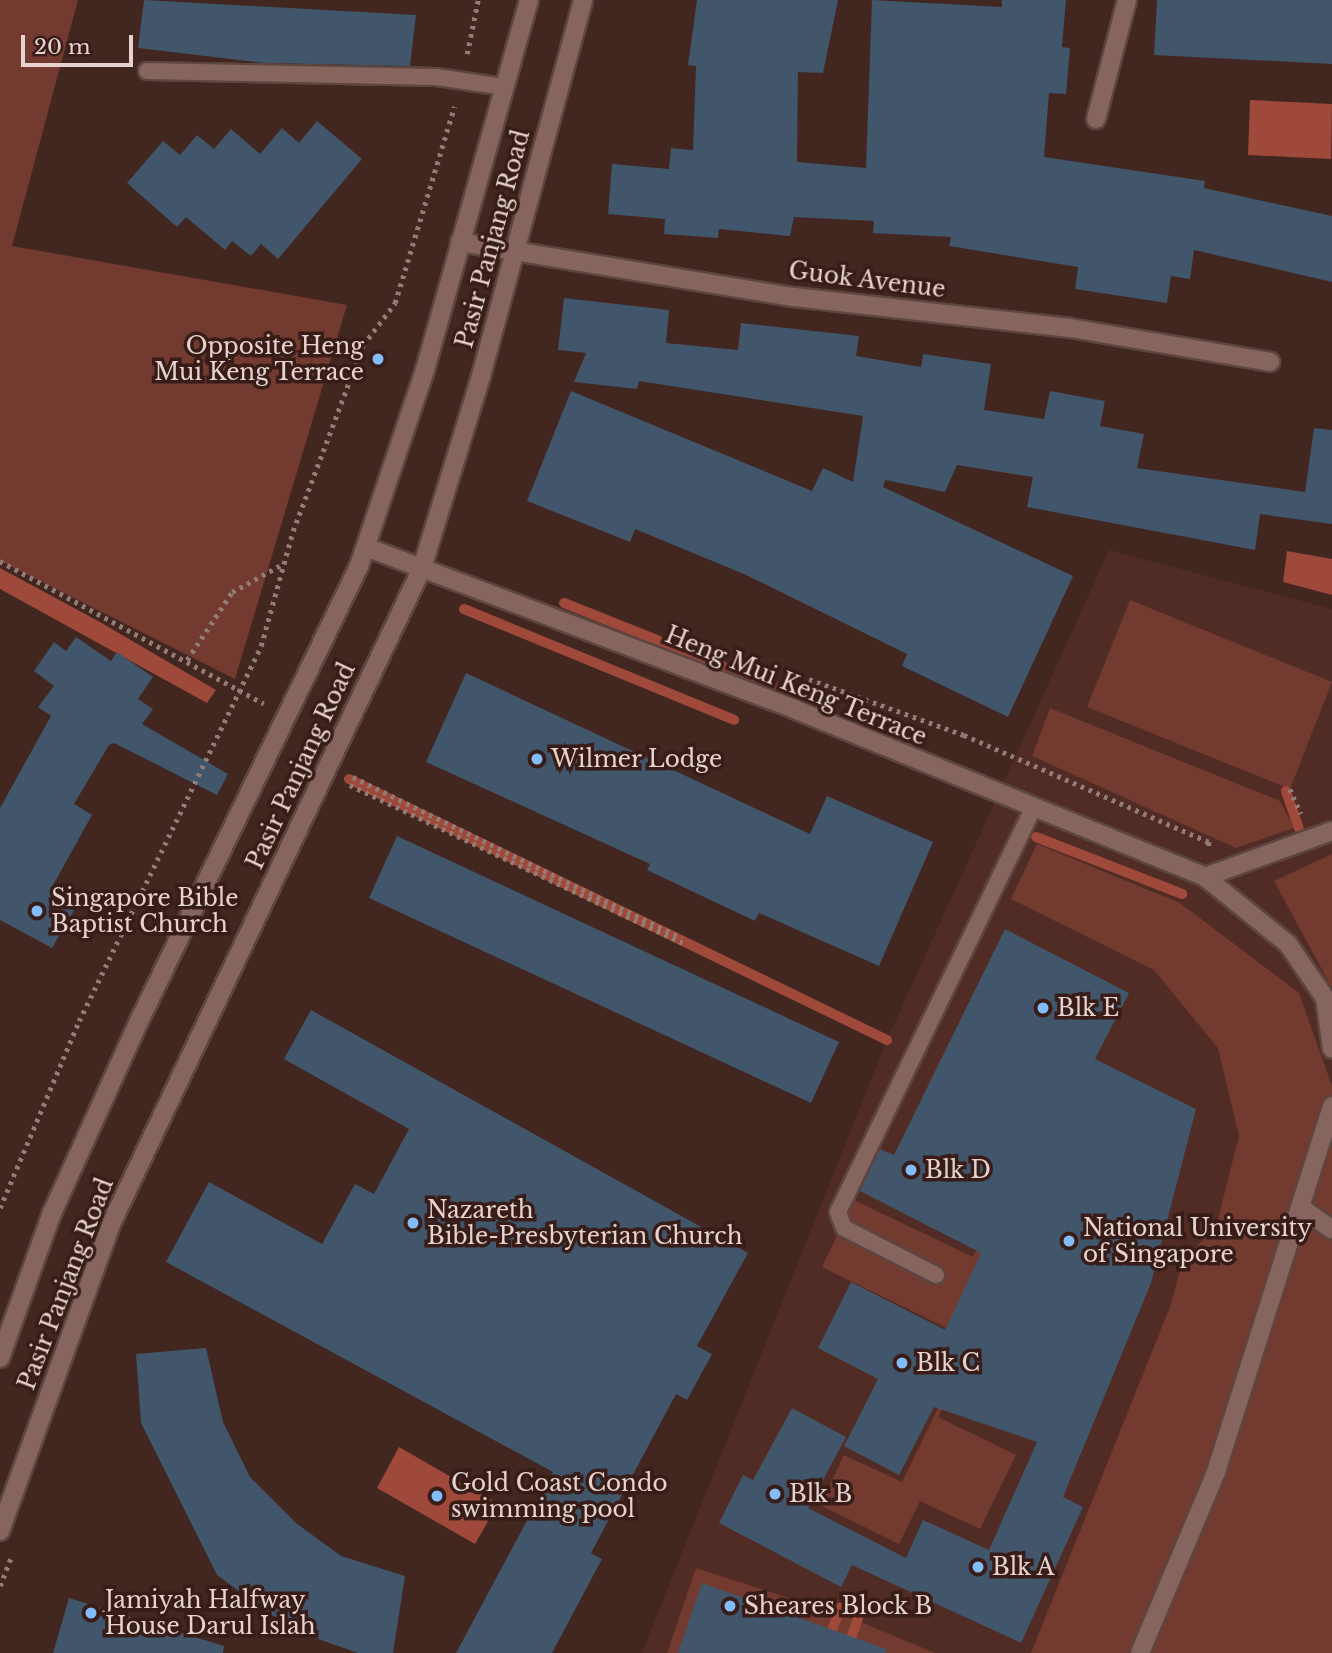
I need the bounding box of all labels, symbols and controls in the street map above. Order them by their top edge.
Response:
scale bar [24,21,136,65]
text: 20 m [34,34,91,60]
street label: Pasir Panjang Road [451,127,535,351]
street label: Guok Avenue [787,257,947,303]
place label: Opposite Heng Mui Keng Terrace [153,332,364,386]
marker: Opposite Heng Mui Keng Terrace [370,351,386,367]
street label: Heng Mui Keng Terrace [661,621,931,751]
street label: Pasir Panjang Road [241,658,361,874]
place label: Wilmer Lodge [551,745,723,773]
marker: Wilmer Lodge [529,751,545,767]
place label: Singapore Bible Baptist Church [51,884,238,938]
marker: Singapore Bible Baptist Church [29,903,45,919]
place label: Blk E [1057,994,1120,1022]
marker: Blk E [1035,1000,1051,1016]
place label: Blk D [925,1156,991,1184]
marker: Blk D [903,1162,919,1178]
street label: Pasir Panjang Road [13,1174,119,1394]
place label: Nazareth Bible-Presbyterian Church [427,1196,742,1250]
place label: National University of Singapore [1083,1214,1312,1268]
marker: Nazareth Bible-Presbyterian Church [405,1215,421,1231]
marker: National University of Singapore [1061,1233,1077,1249]
place label: Blk C [916,1349,980,1377]
marker: Blk C [894,1355,910,1371]
place label: Gold Coast Condo swimming pool [451,1469,668,1523]
place label: Blk B [789,1480,853,1508]
marker: Blk B [767,1486,783,1502]
marker: Gold Coast Condo swimming pool [429,1488,445,1504]
place label: Blk A [992,1553,1056,1581]
marker: Blk A [970,1559,986,1575]
place label: Jamiyah Halfway House Darul Islah [105,1586,316,1640]
place label: Sheares Block B [744,1592,932,1620]
marker: Sheares Block B [722,1598,738,1614]
marker: Jamiyah Halfway House Darul Islah [83,1605,99,1621]

